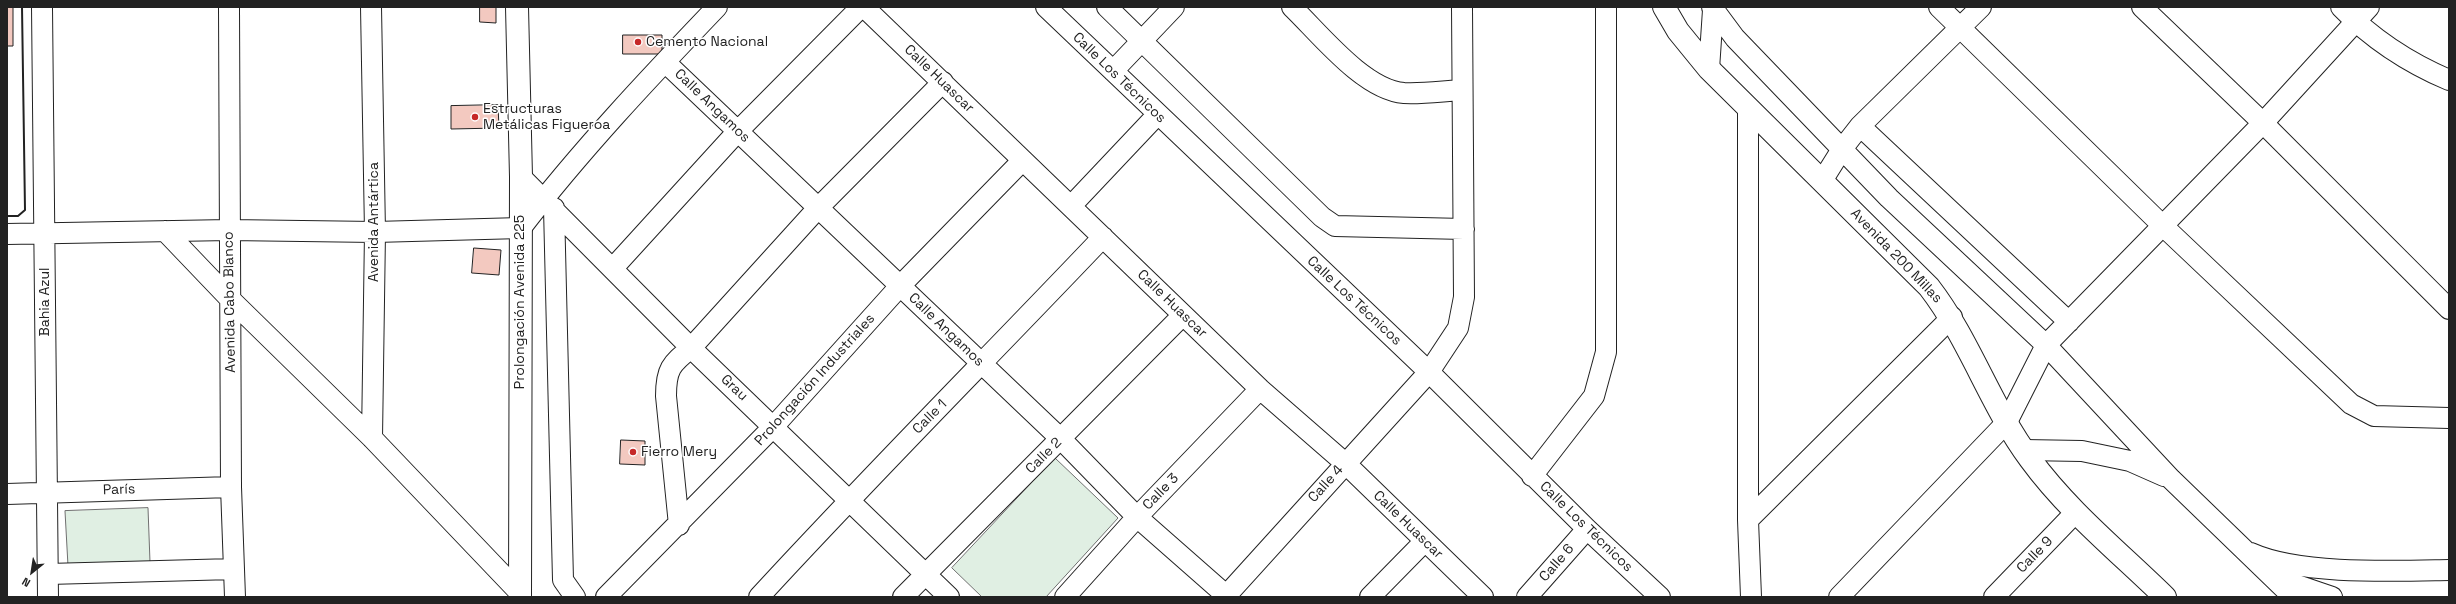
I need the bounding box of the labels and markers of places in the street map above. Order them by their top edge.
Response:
place label: Cemento Nacional [646,34,768,50]
marker: Cemento Nacional [633,37,643,47]
place label: Estructuras Metálicas Figueroa [483,101,610,134]
marker: Estructuras Metálicas Figueroa [470,112,480,122]
place label: Fierro Mery [641,444,717,460]
marker: Fierro Mery [628,447,638,457]

